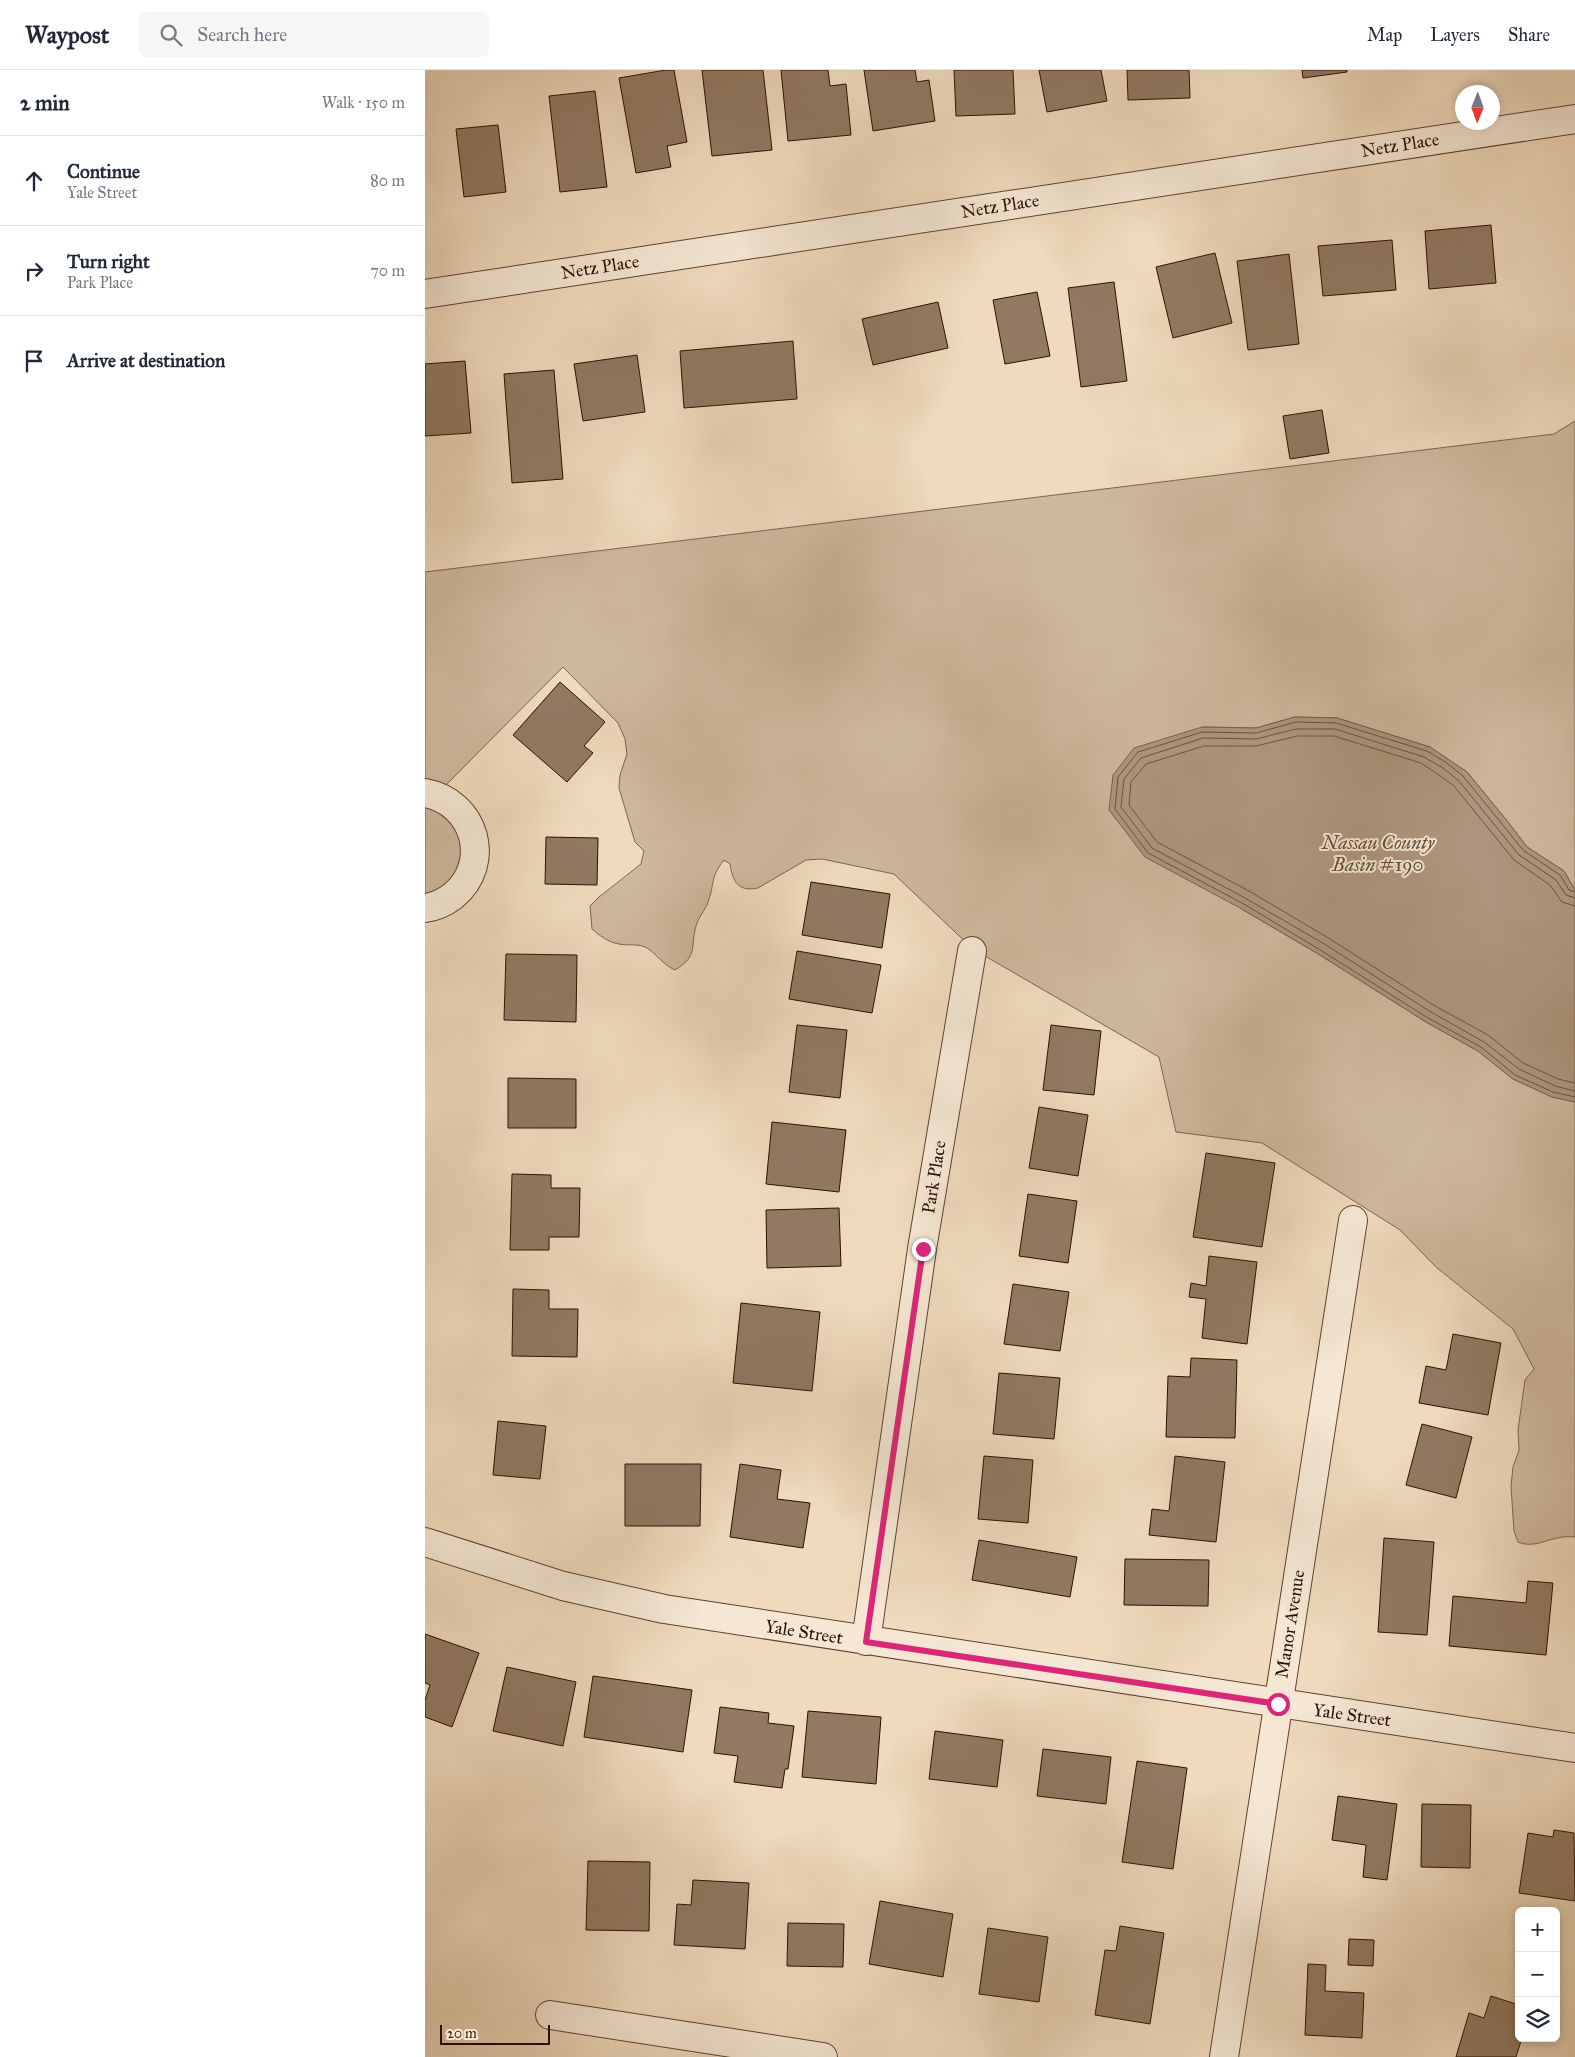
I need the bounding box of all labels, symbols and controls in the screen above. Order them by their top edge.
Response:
search box [139,12,489,57]
text: Waypost [25,20,109,50]
icon: search [157,21,185,49]
text: Search here [197,23,287,46]
text: Map [1367,24,1402,46]
text: Layers [1430,24,1480,46]
text: Share [1508,24,1550,46]
north arrow [1455,85,1500,130]
text: 2 min [20,90,70,116]
text: Walk · 150 m [322,93,405,112]
street label: Netz Place [1359,128,1441,162]
text: Continue [67,160,140,183]
icon: ahead [20,167,48,195]
text: 80 m [370,171,405,190]
text: Yale Street [67,183,137,202]
street label: Netz Place [959,189,1041,223]
text: Turn right [67,250,150,273]
street label: Netz Place [559,250,641,284]
icon: right [20,257,48,285]
text: 70 m [370,261,405,280]
text: Park Place [67,273,133,292]
icon: arrive [20,347,48,375]
text: Arrive at destination [67,349,225,372]
water label: Nassau County Basin #190 [1321,831,1435,876]
street label: Park Place [917,1139,951,1215]
route end [912,1238,935,1261]
street label: Manor Avenue [1271,1568,1309,1680]
street label: Yale Street [763,1615,845,1649]
route start [1267,1693,1290,1716]
street label: Yale Street [1311,1699,1393,1731]
map controls [1515,1907,1560,2042]
button: + [1515,1907,1560,1952]
button: − [1515,1952,1560,1997]
button: layers [1515,1997,1560,2042]
scale bar [440,2022,550,2045]
text: 20 m [447,2025,477,2042]

